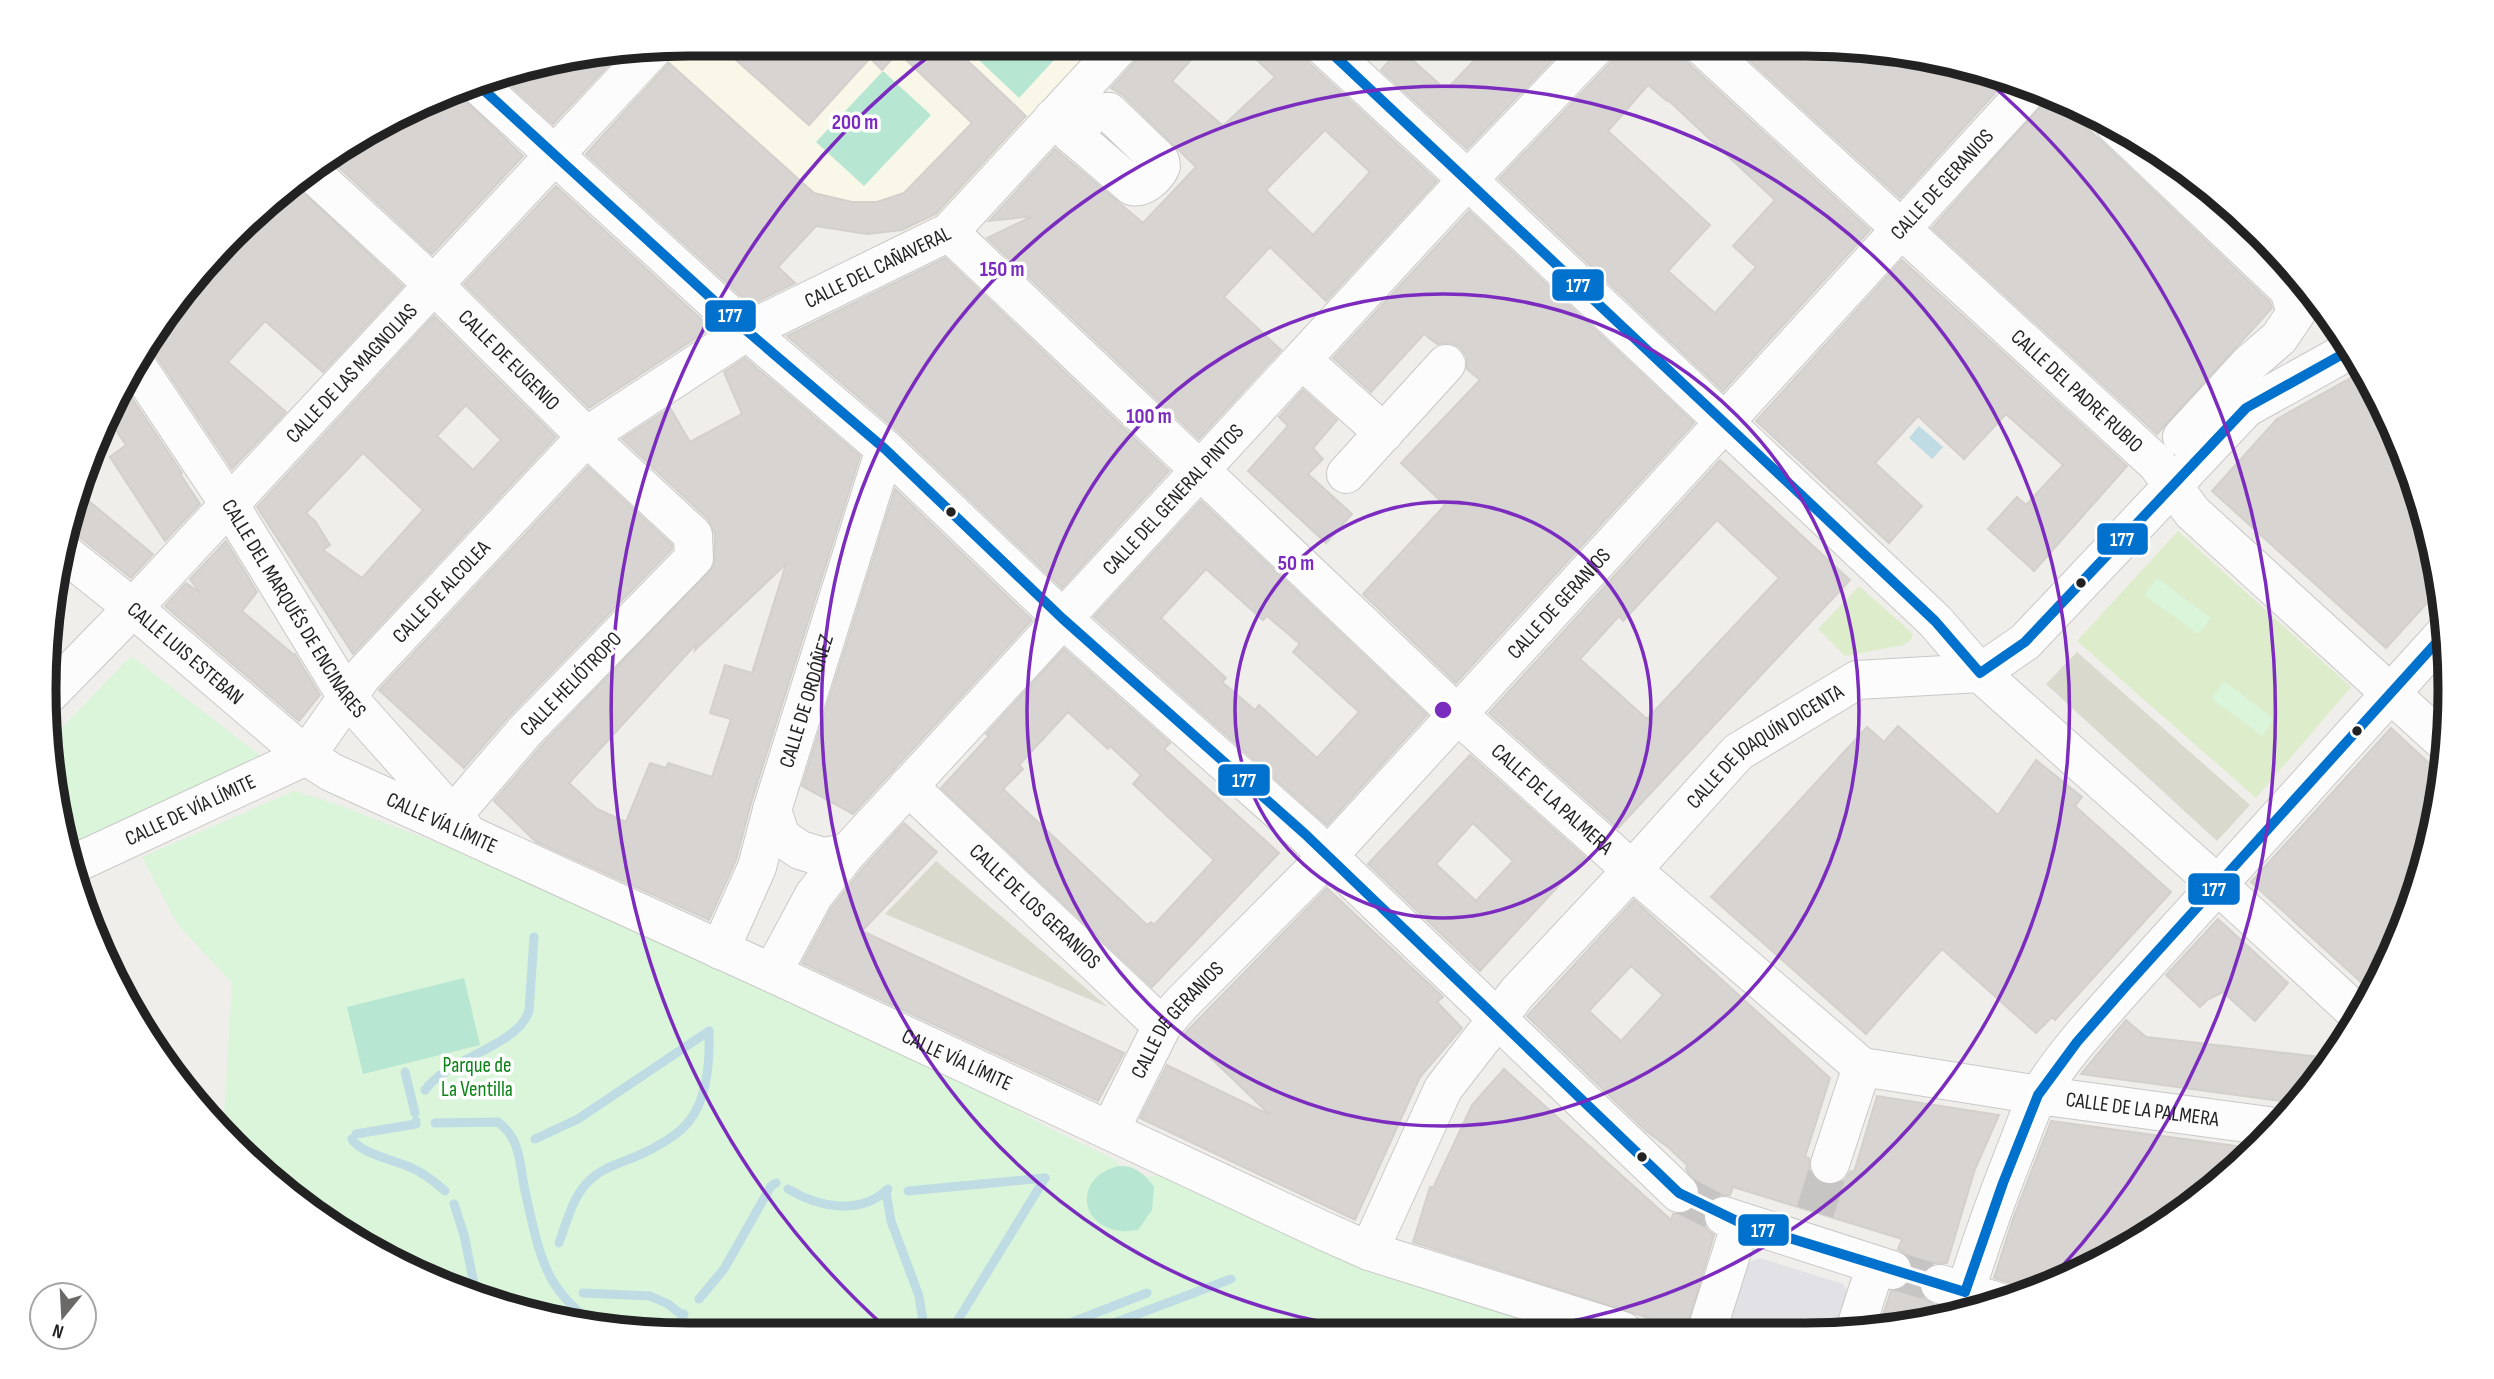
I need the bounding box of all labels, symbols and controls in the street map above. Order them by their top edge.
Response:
text: 200 m [832,110,878,135]
street label: CALLE DE GERANIOS [1885,124,1999,245]
street label: CALLE DEL CAÑAVERAL [800,221,955,313]
text: 150 m [980,257,1024,282]
line badge: 177 [1551,268,1605,302]
text: 177 [1566,275,1591,298]
street label: CALLE DE LAS MAGNOLIAS [281,298,422,448]
line badge: 177 [704,299,757,333]
street label: CALLE DE EUGENIO [453,304,565,415]
text: 177 [718,305,743,328]
street label: CALLE DEL PADRE RUBIO [2006,324,2148,458]
text: 100 m [1126,404,1172,429]
street label: CALLE DEL GENERAL PINTOS [1097,419,1249,580]
street label: CALLE DEL MARQUÉS DE ENCINARES [217,495,372,723]
unlabelled marker [944,505,958,519]
line badge: 177 [2096,522,2149,556]
text: 177 [2110,529,2135,552]
street label: CALLE DE ALCOLEA [387,534,496,648]
street label: CALLE DE GERANIOS [1502,543,1616,664]
text: 50 m [1278,551,1314,576]
unlabelled marker [2074,576,2088,590]
street label: CALLE LUIS ESTEBAN [122,596,249,710]
street label: CALLE HELIÓTROPO [515,627,627,741]
street label: CALLE DE ORDÓÑEZ [774,631,839,771]
street label: CALLE DE JOAQUÍN DICENTA [1681,678,1849,814]
centre of rings [1431,698,1455,722]
unlabelled marker [2350,724,2364,738]
street label: CALLE DE LA PALMERA [1486,738,1619,860]
line badge: 177 [1217,763,1271,797]
street label: CALLE DE VÍA LÍMITE [121,769,259,851]
text: 177 [1232,770,1257,793]
street label: CALLE VÍA LÍMITE [383,787,501,859]
street label: CALLE DE LOS GERANIOS [964,838,1106,974]
line badge: 177 [2187,872,2241,906]
text: 177 [2202,879,2227,902]
street label: CALLE DE GERANIOS [1125,956,1229,1082]
street label: CALLE VÍA LÍMITE [898,1023,1016,1096]
park label: Parque de La Ventilla [441,1053,513,1102]
street label: CALLE DE LA PALMERA [2064,1086,2221,1132]
unlabelled marker [1635,1150,1649,1164]
line badge: 177 [1737,1213,1790,1247]
text: 177 [1751,1220,1776,1243]
north arrow [28,1281,98,1351]
text: N [50,1318,67,1343]

